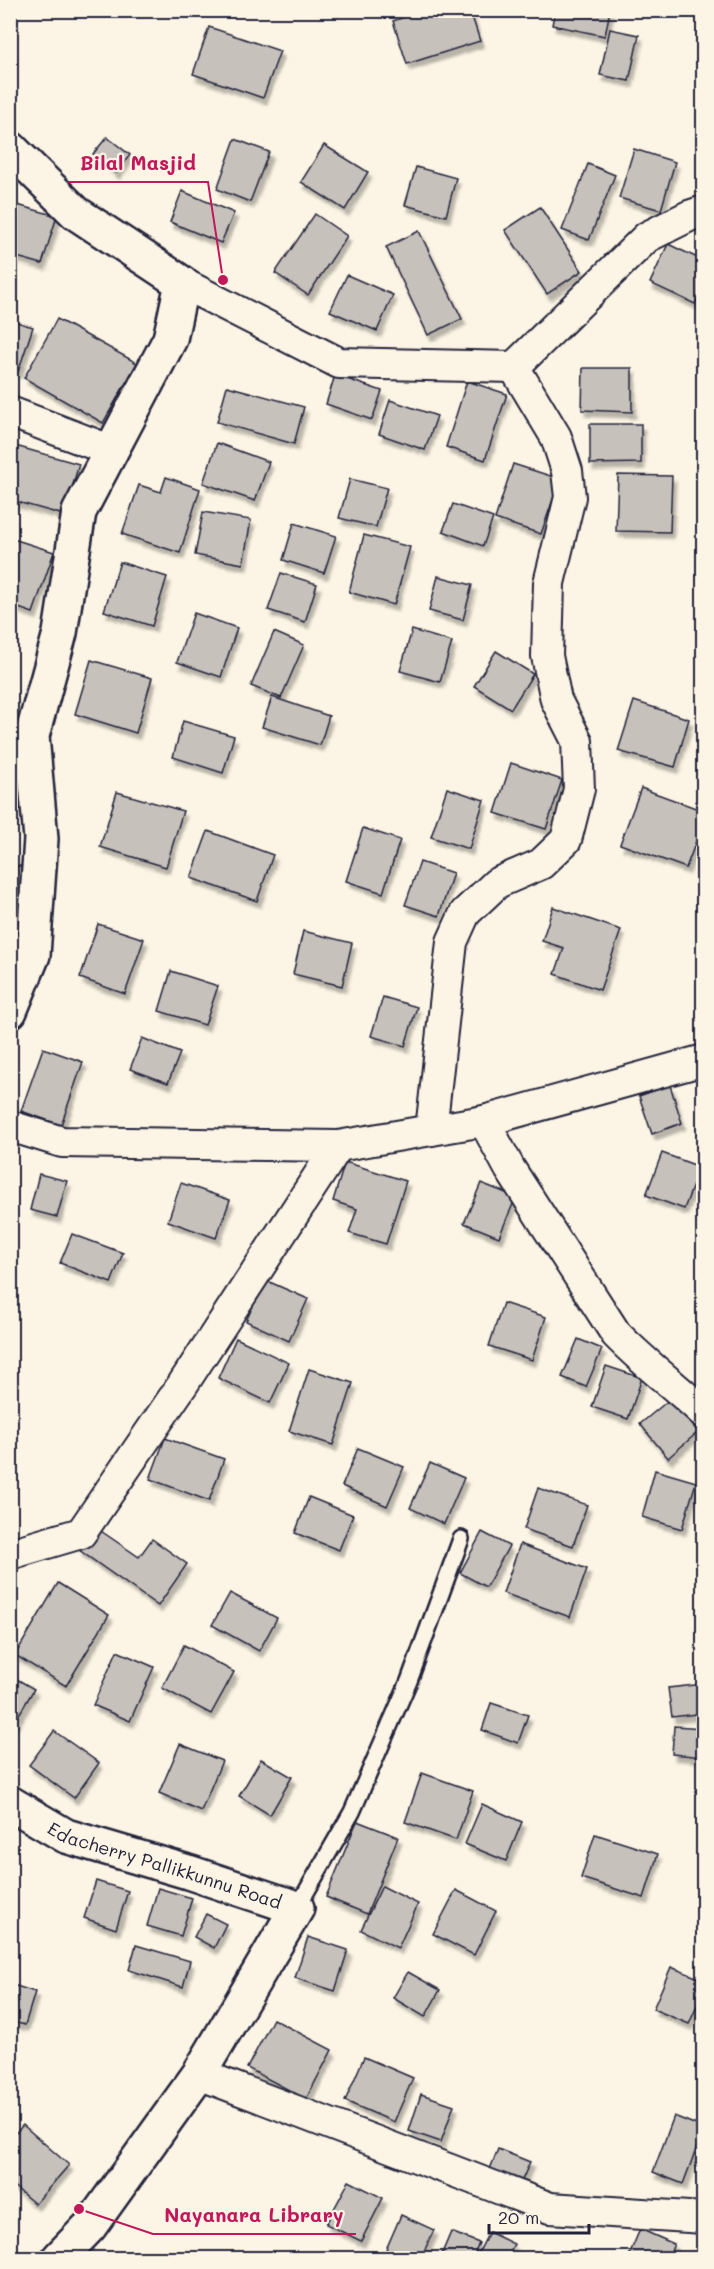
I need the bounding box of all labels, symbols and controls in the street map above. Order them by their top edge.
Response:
callout: Bilal Masjid [68,144,208,182]
text: Bilal Masjid [80,149,196,175]
street label: Edacherry Pallikkunnu Road [43,1816,285,1914]
callout: Nayanara Library [153,2196,356,2234]
scale bar [489,2197,590,2235]
text: Nayanara Library [164,2201,344,2227]
text: 20 m [498,2205,539,2229]

